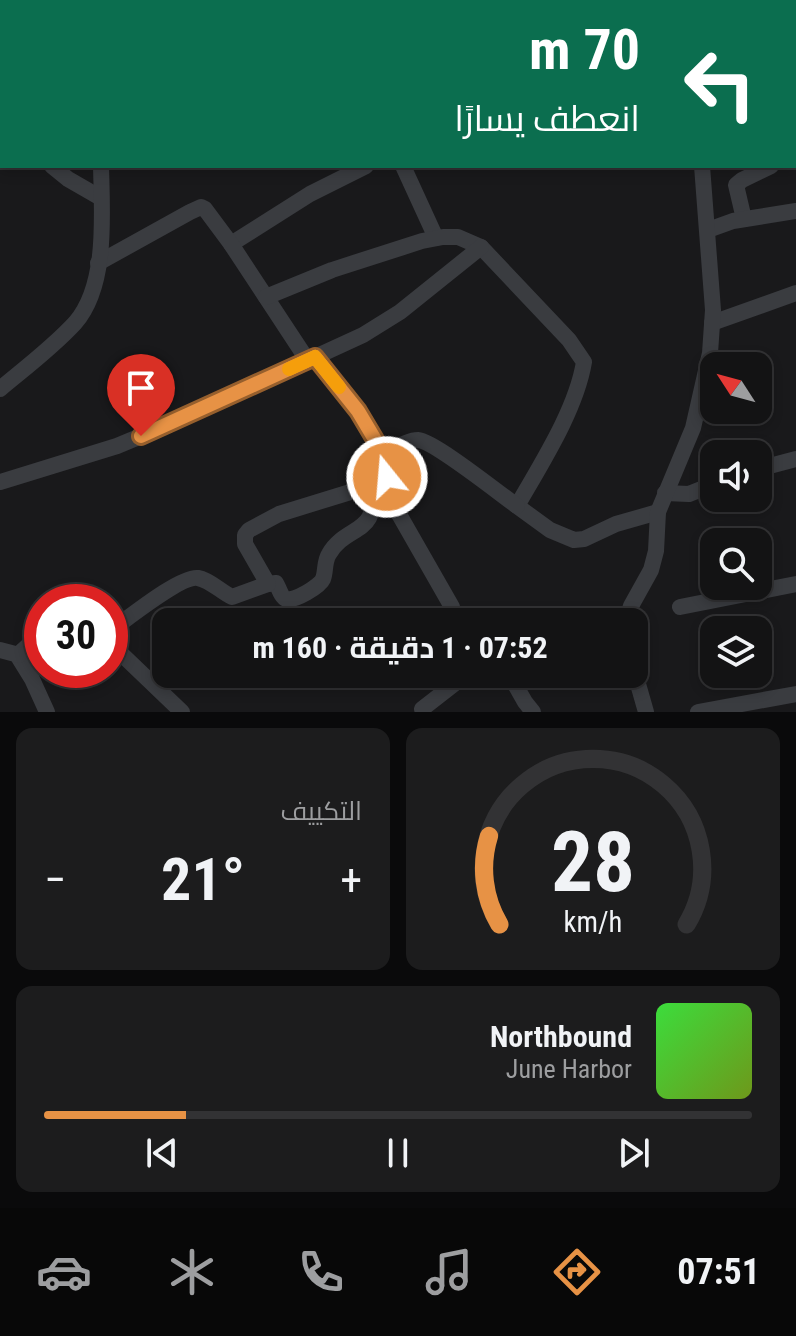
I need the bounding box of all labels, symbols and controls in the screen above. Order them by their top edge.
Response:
text: 70 m [529,17,640,83]
icon: left [668,32,772,136]
text: انعطف يسارًا [454,98,640,140]
north arrow [700,352,772,424]
map controls [700,352,772,688]
pin [107,354,175,436]
icon: arrive [119,366,163,410]
position arrow [345,435,429,519]
button: sound [700,440,772,512]
button: search [700,528,772,600]
speed limit sign: 30 [24,584,128,688]
button: layers [700,616,772,688]
text: 07:52 · 1 دقيقة · 160 m [252,630,548,665]
text: التكييف [280,796,362,826]
text: 28 [551,814,635,911]
text: 21° [161,844,245,915]
text: − [44,854,66,906]
text: + [340,854,362,906]
text: km/h [564,905,622,939]
text: Northbound [490,1019,632,1054]
text: June Harbor [506,1054,632,1084]
icon: previous [140,1131,184,1175]
icon: pause [376,1131,420,1175]
icon: next [612,1131,656,1175]
icon: car [36,1244,92,1300]
icon: climate [164,1244,220,1300]
icon: phone [293,1244,349,1300]
icon: music [421,1244,477,1300]
icon: directions [549,1244,605,1300]
text: 07:51 [677,1251,760,1293]

